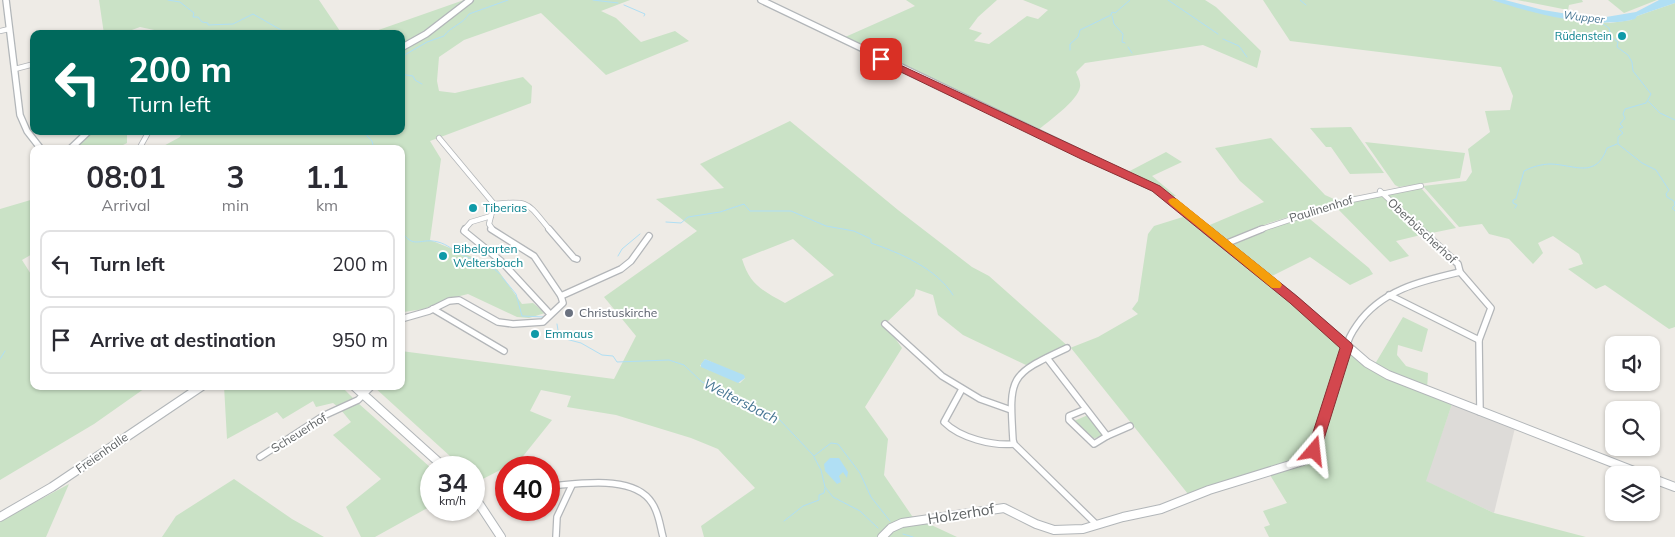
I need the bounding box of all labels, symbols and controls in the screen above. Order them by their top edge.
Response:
water label: Wupper [1563,8,1606,27]
place label: Rüdenstein [1555,29,1612,43]
marker: Rüdenstein [1616,30,1628,42]
pin [860,38,902,80]
icon: arrive [867,45,895,73]
text: 200 m [128,47,232,91]
icon: left [45,50,110,115]
text: Turn left [128,90,211,118]
text: 08:01 [86,158,166,196]
text: 3 [226,158,244,196]
text: 1.1 [305,158,349,196]
street label: Paulinenhof [1287,191,1355,225]
text: Arrival [101,195,150,215]
text: min [222,195,249,215]
text: km [316,195,338,215]
street label: Oberbüscherhof [1385,195,1461,267]
place label: Tiberias [483,200,527,215]
marker: Tiberias [467,202,479,214]
place label: Bibelgarten Weltersbach [453,241,523,270]
icon: left [47,250,75,278]
marker: Bibelgarten Weltersbach [437,250,449,262]
text: Turn left [90,252,165,276]
text: 200 m [332,252,388,276]
place label: Christuskirche [579,305,657,320]
marker: Christuskirche [563,307,575,319]
icon: arrive [47,326,75,354]
place label: Emmaus [545,326,593,341]
text: Arrive at destination [90,328,276,352]
text: 950 m [332,328,388,352]
marker: Emmaus [529,328,541,340]
map controls [1605,336,1660,521]
button: sound [1605,336,1660,391]
water label: Weltersbach [700,374,782,428]
button: search [1605,401,1660,456]
street label: Scheuerhof [268,409,330,456]
position arrow [1287,424,1339,476]
street label: Freienhalle [73,429,131,476]
speed limit sign: 40 [495,456,560,521]
button: layers [1605,466,1660,521]
text: 34 [437,467,468,498]
text: km/h [439,493,466,508]
street label: Holzerhof [926,499,997,528]

